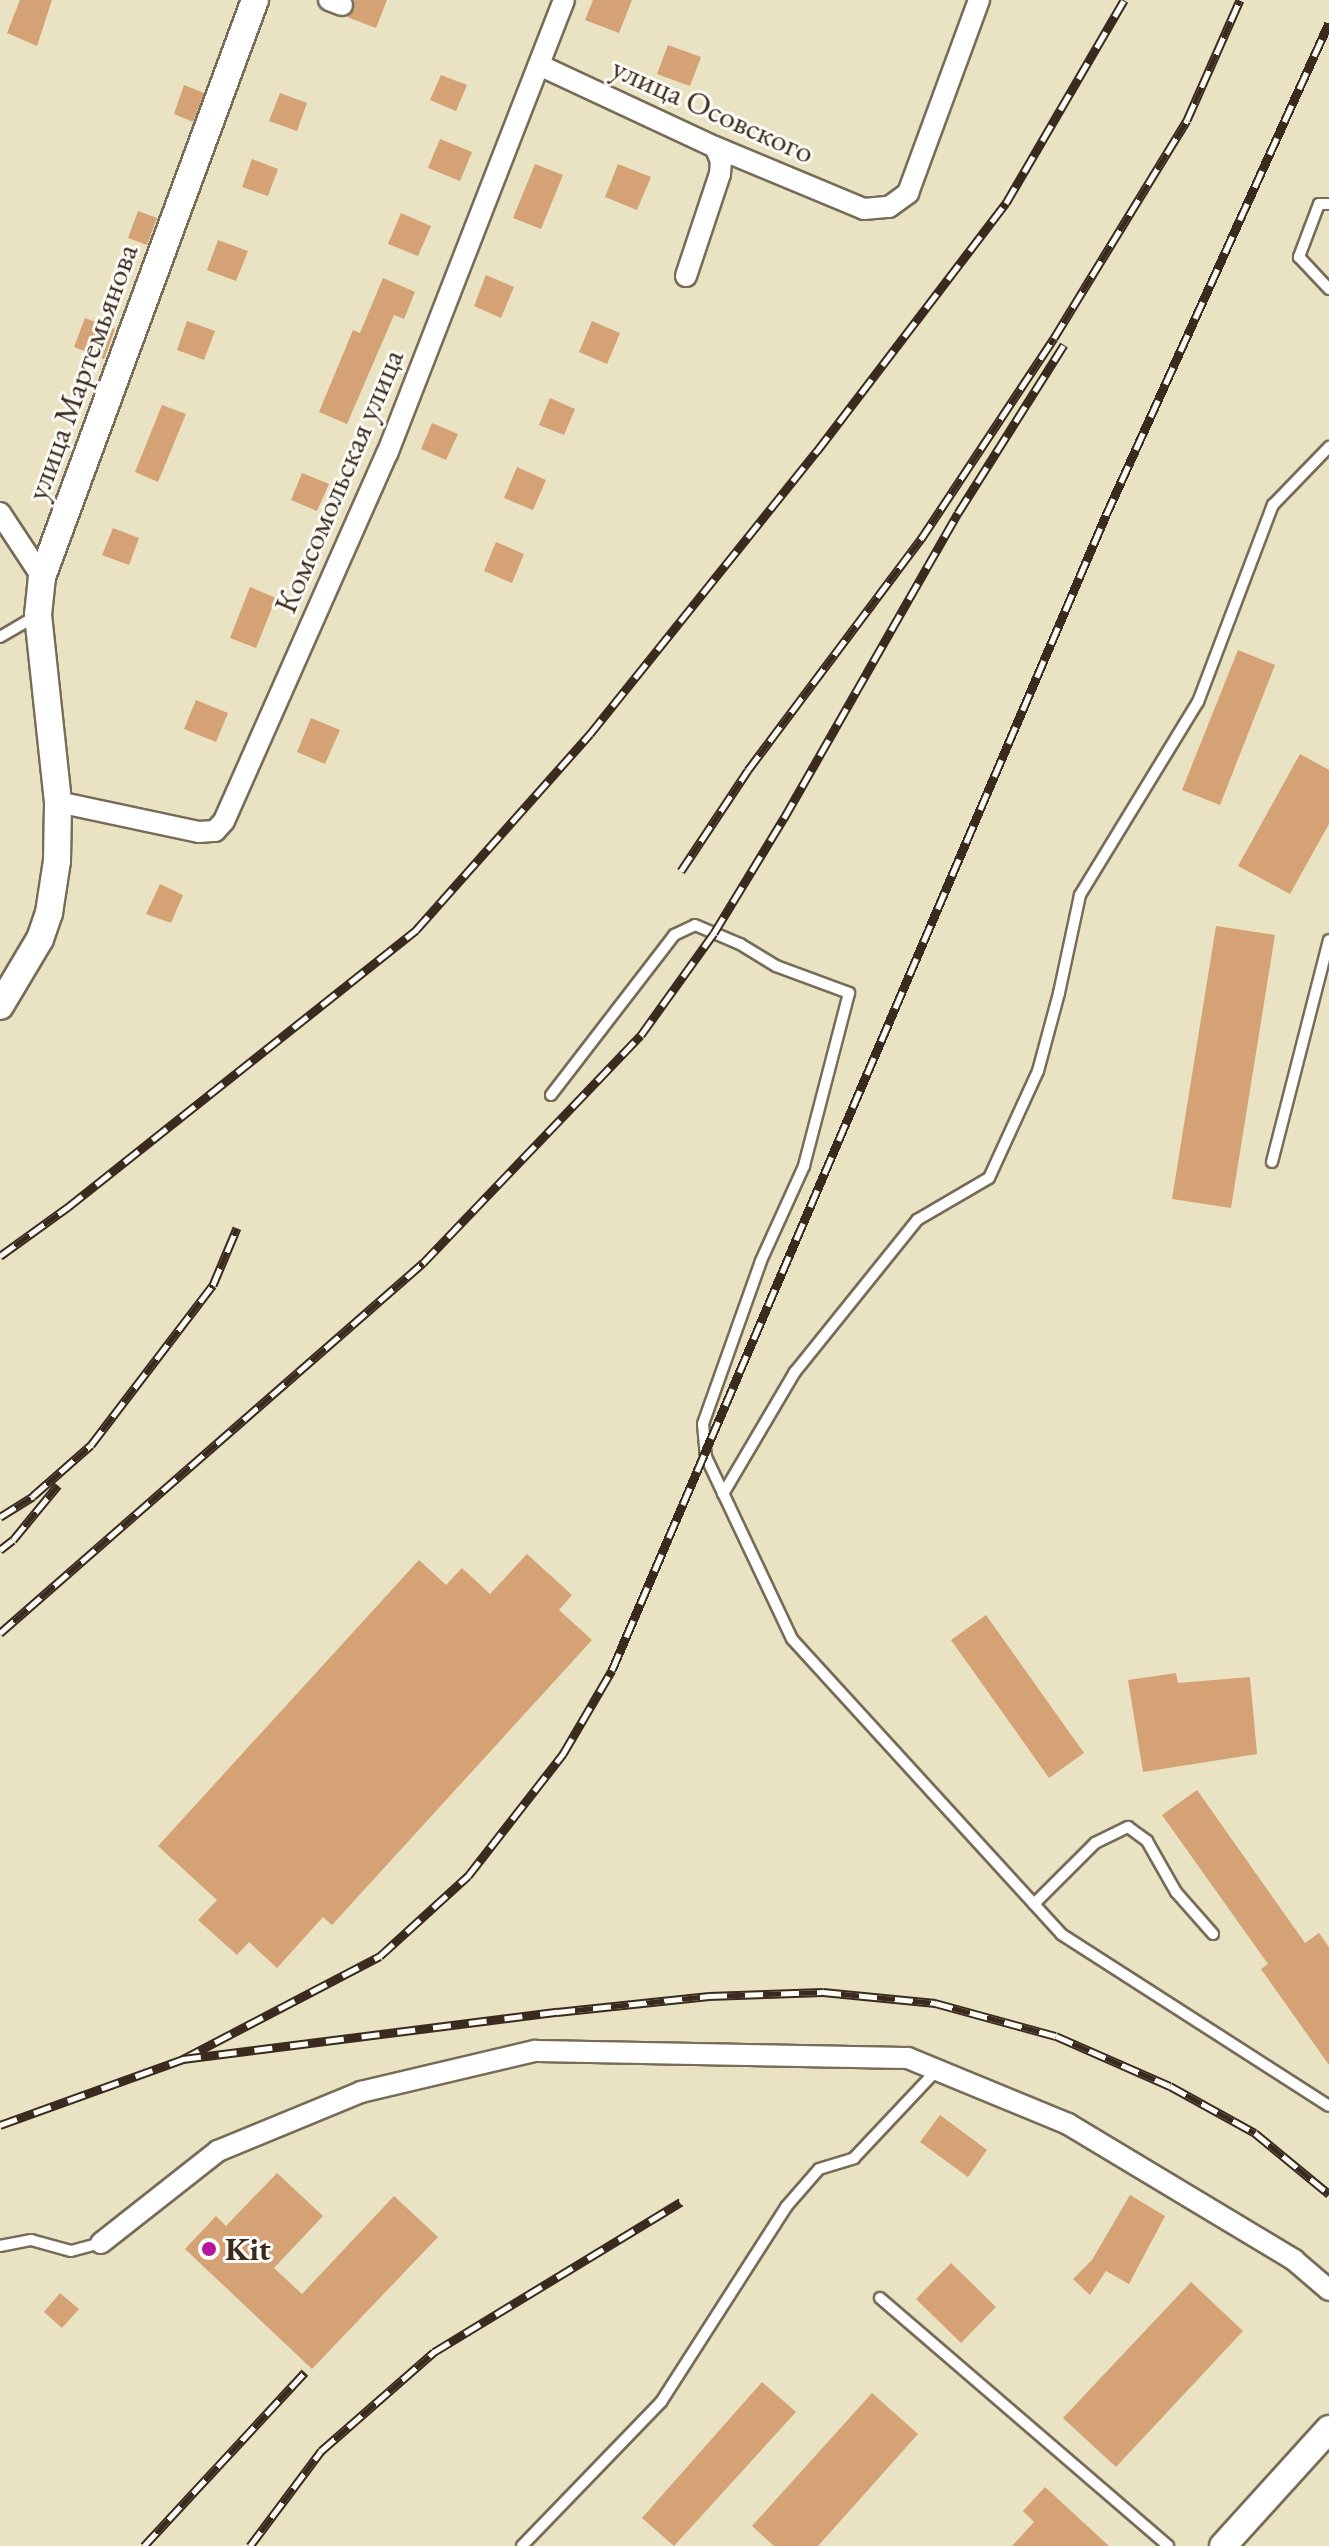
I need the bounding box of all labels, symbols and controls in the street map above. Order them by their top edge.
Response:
street label: улица Осовского [606,48,820,172]
street label: улица Мартемьянова [18,238,146,506]
street label: Комсомольская улица [266,343,412,619]
place label: Kit [225,2230,271,2268]
marker: Kit [200,2240,218,2258]

